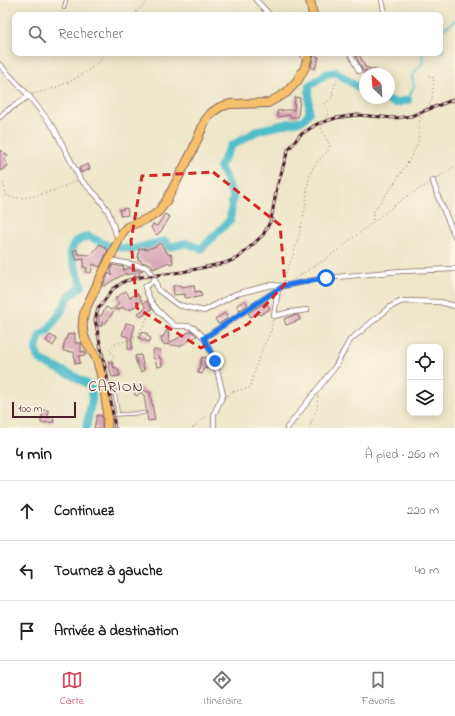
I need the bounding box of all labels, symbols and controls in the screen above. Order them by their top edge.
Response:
search box [12,12,443,56]
icon: search [26,23,48,45]
text: Rechercher [58,23,123,45]
north arrow [359,68,395,104]
route start [317,269,335,287]
map controls [407,344,443,416]
button: locate [407,344,443,380]
route end [206,352,224,370]
district label: CARION [88,376,144,398]
button: layers [407,380,443,416]
scale bar [12,400,76,419]
text: 100 m [18,401,42,417]
text: 4 min [16,442,52,467]
text: À pied · 260 m [365,445,439,464]
icon: ahead [16,500,38,522]
text: Continuez [54,500,114,522]
text: 220 m [407,501,439,520]
icon: left [16,560,38,582]
text: Tournez à gauche [54,560,162,582]
text: 40 m [415,561,439,580]
icon: arrive [16,620,38,642]
text: Arrivée à destination [54,620,179,642]
tab: Carte [60,669,84,709]
tab: Itinéraire [203,669,242,709]
tab: Favoris [361,669,395,709]

